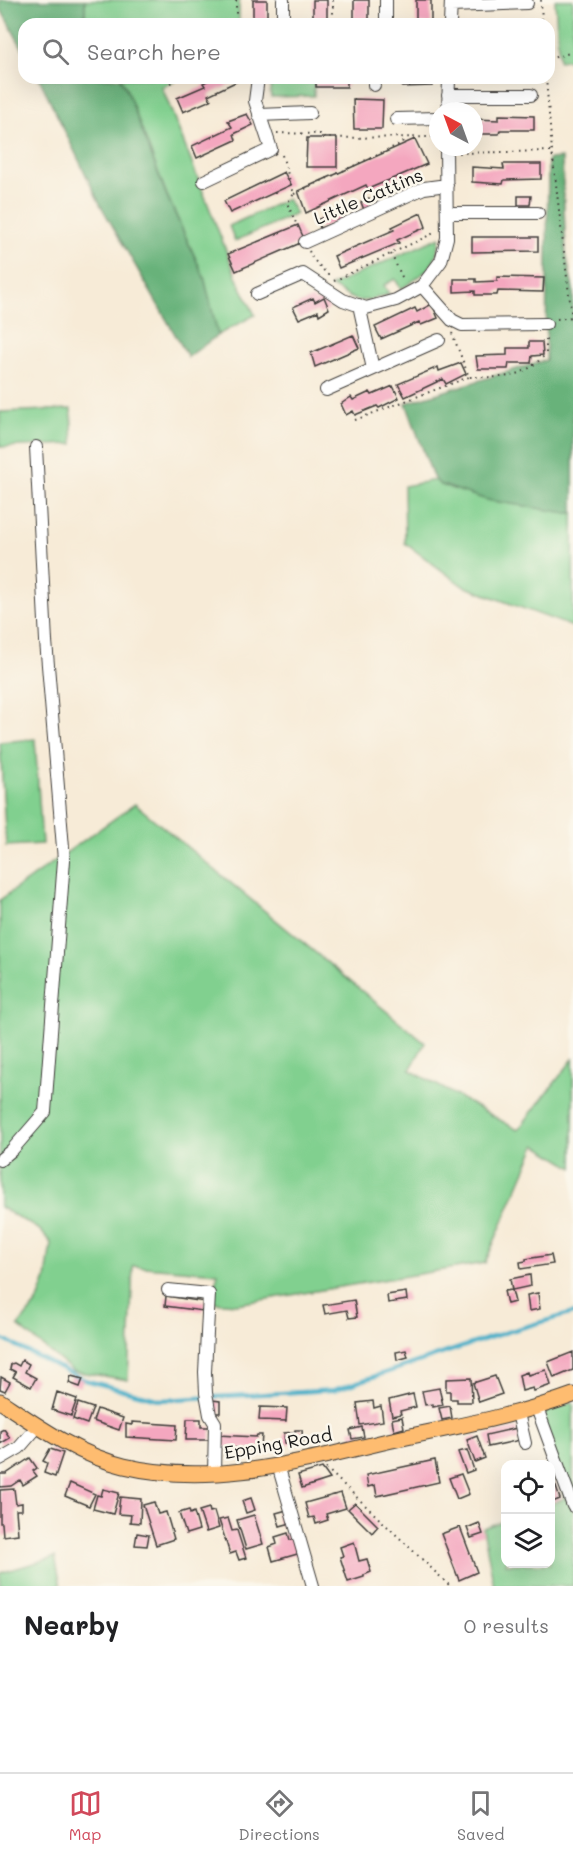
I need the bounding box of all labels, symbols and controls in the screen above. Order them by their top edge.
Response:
search box [18,18,555,84]
icon: search [39,35,72,68]
text: Search here [87,37,221,66]
north arrow [429,102,483,156]
street label: Little Cattins [310,162,426,230]
street label: Epping Road [222,1422,334,1464]
map controls [501,1460,555,1568]
button: locate [501,1460,555,1514]
button: layers [501,1514,555,1568]
text: Nearby [24,1608,119,1642]
text: 0 results [464,1612,549,1638]
tab: Map [69,1787,102,1844]
tab: Directions [239,1787,320,1844]
tab: Saved [457,1787,504,1844]

